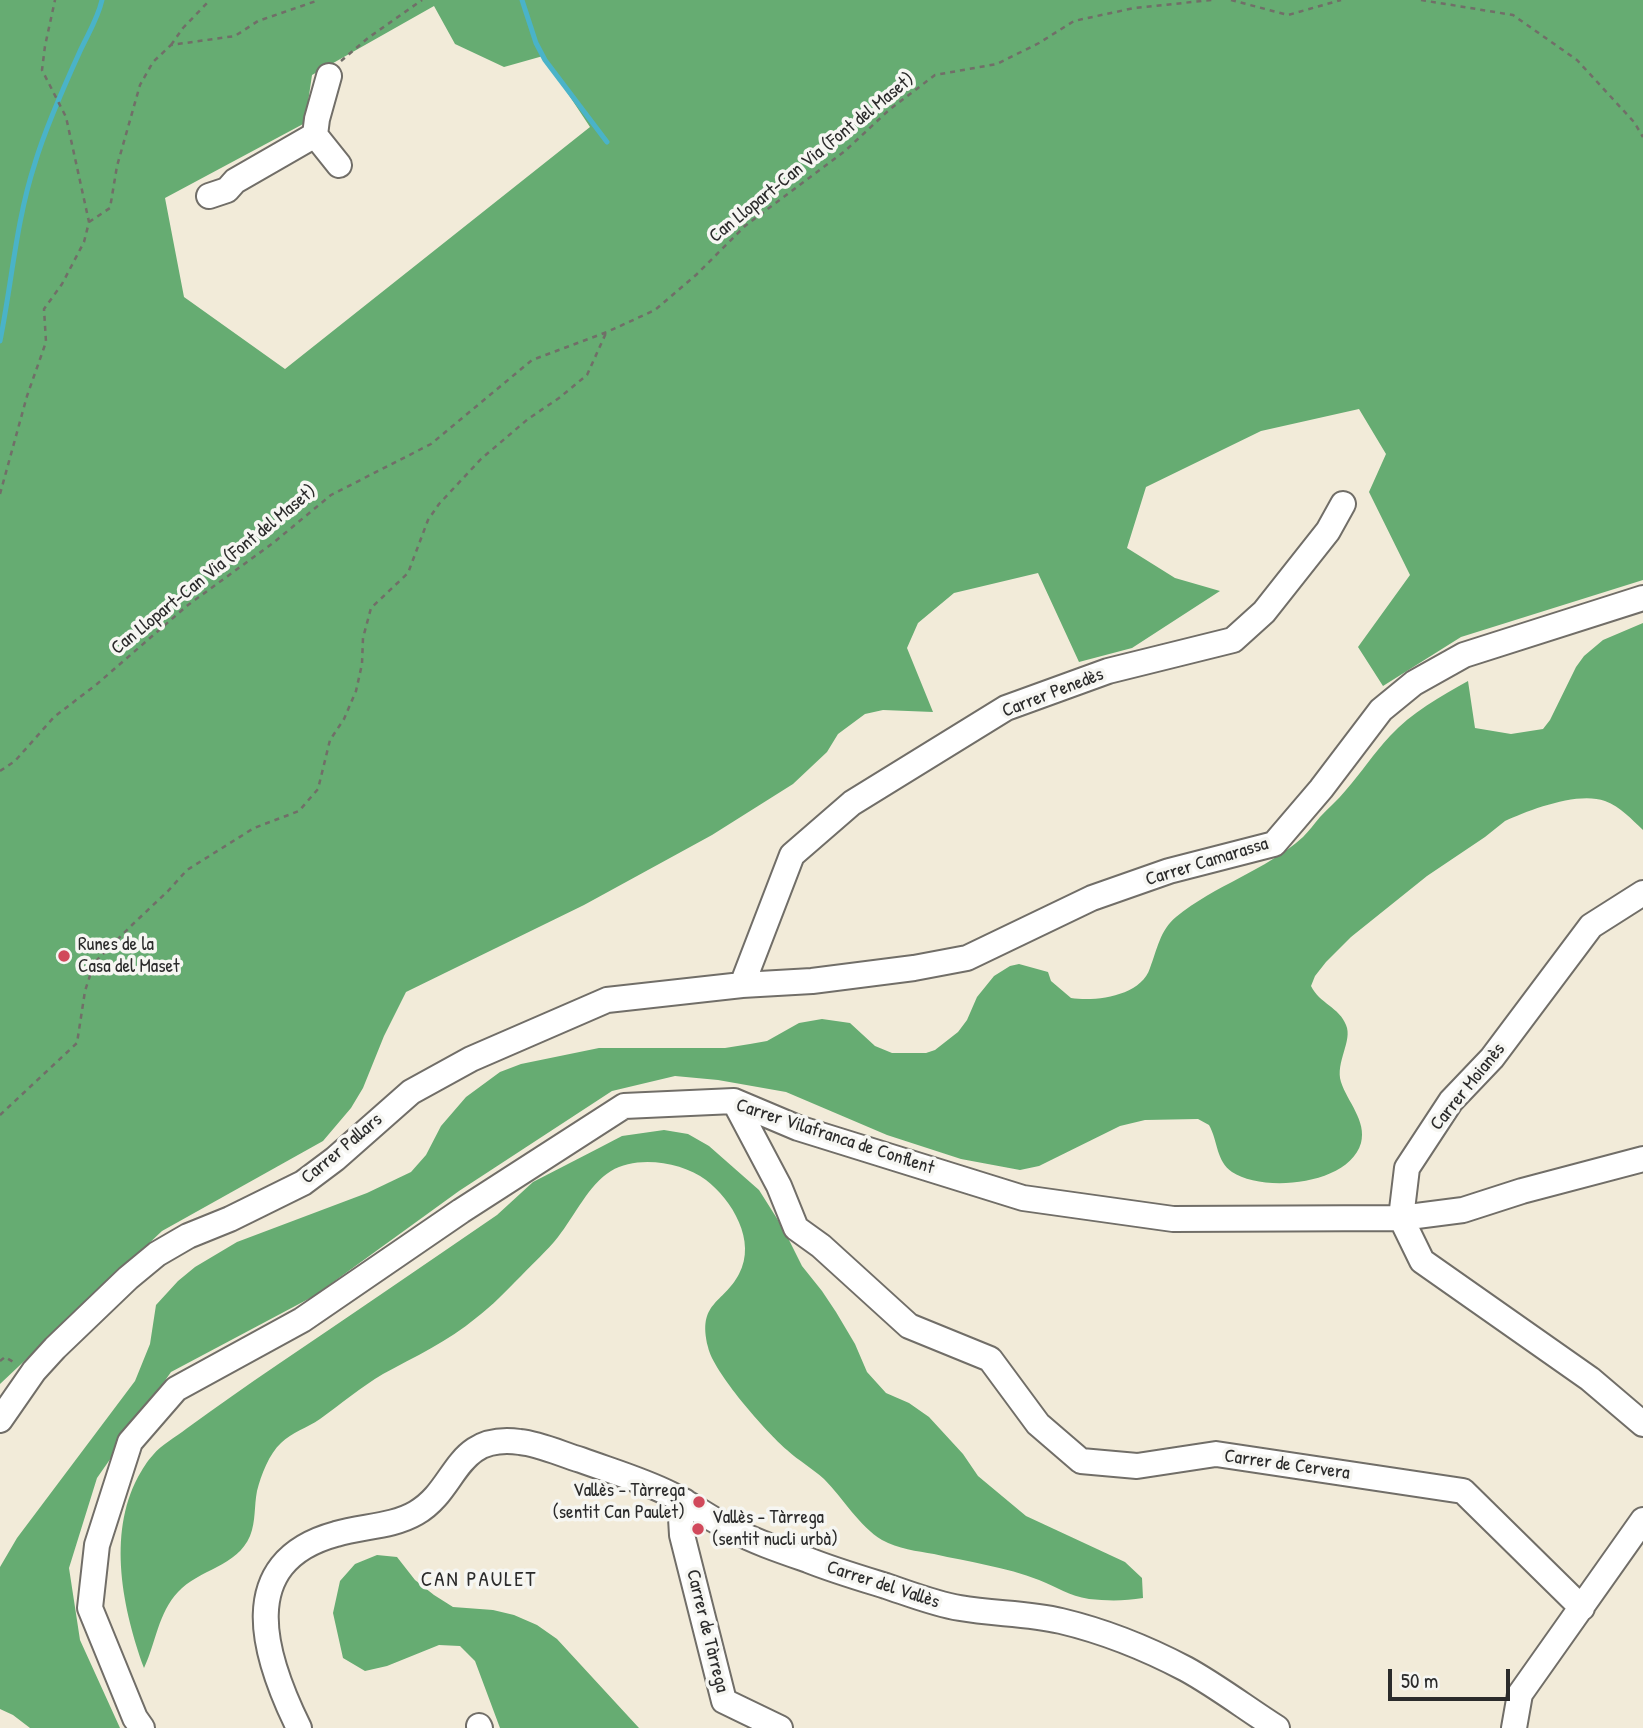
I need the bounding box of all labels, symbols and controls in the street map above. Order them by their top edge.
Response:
street label: Can Llopart-Can Via (Font del Maset) [705,68,919,248]
street label: Can Llopart-Can Via (Font del Maset) [107,480,321,660]
street label: Carrer Penedès [999,663,1107,723]
street label: Carrer Camarassa [1143,833,1271,891]
place label: Runes de la Casa del Maset [78,934,180,978]
marker: Runes de la Casa del Maset [56,948,72,964]
street label: Carrer Moianès [1426,1039,1510,1135]
street label: Carrer Vilafranca de Conflent [733,1094,937,1180]
street label: Carrer Pallars [297,1109,387,1189]
street label: Carrer de Cervera [1223,1445,1351,1485]
place label: Vallès - Tàrrega (sentit Can Paulet) [552,1480,685,1524]
marker: Vallès - Tàrrega (sentit Can Paulet) [691,1494,707,1510]
place label: Vallès - Tàrrega (sentit nucli urbà) [712,1507,838,1551]
marker: Vallès - Tàrrega (sentit nucli urbà) [690,1521,706,1537]
street label: Carrer del Vallès [824,1556,942,1614]
district label: CAN PAULET [422,1567,536,1593]
street label: Carrer de Tàrrega [681,1567,733,1695]
scale bar [1391,1654,1514,1698]
text: 50 m [1401,1666,1438,1695]

